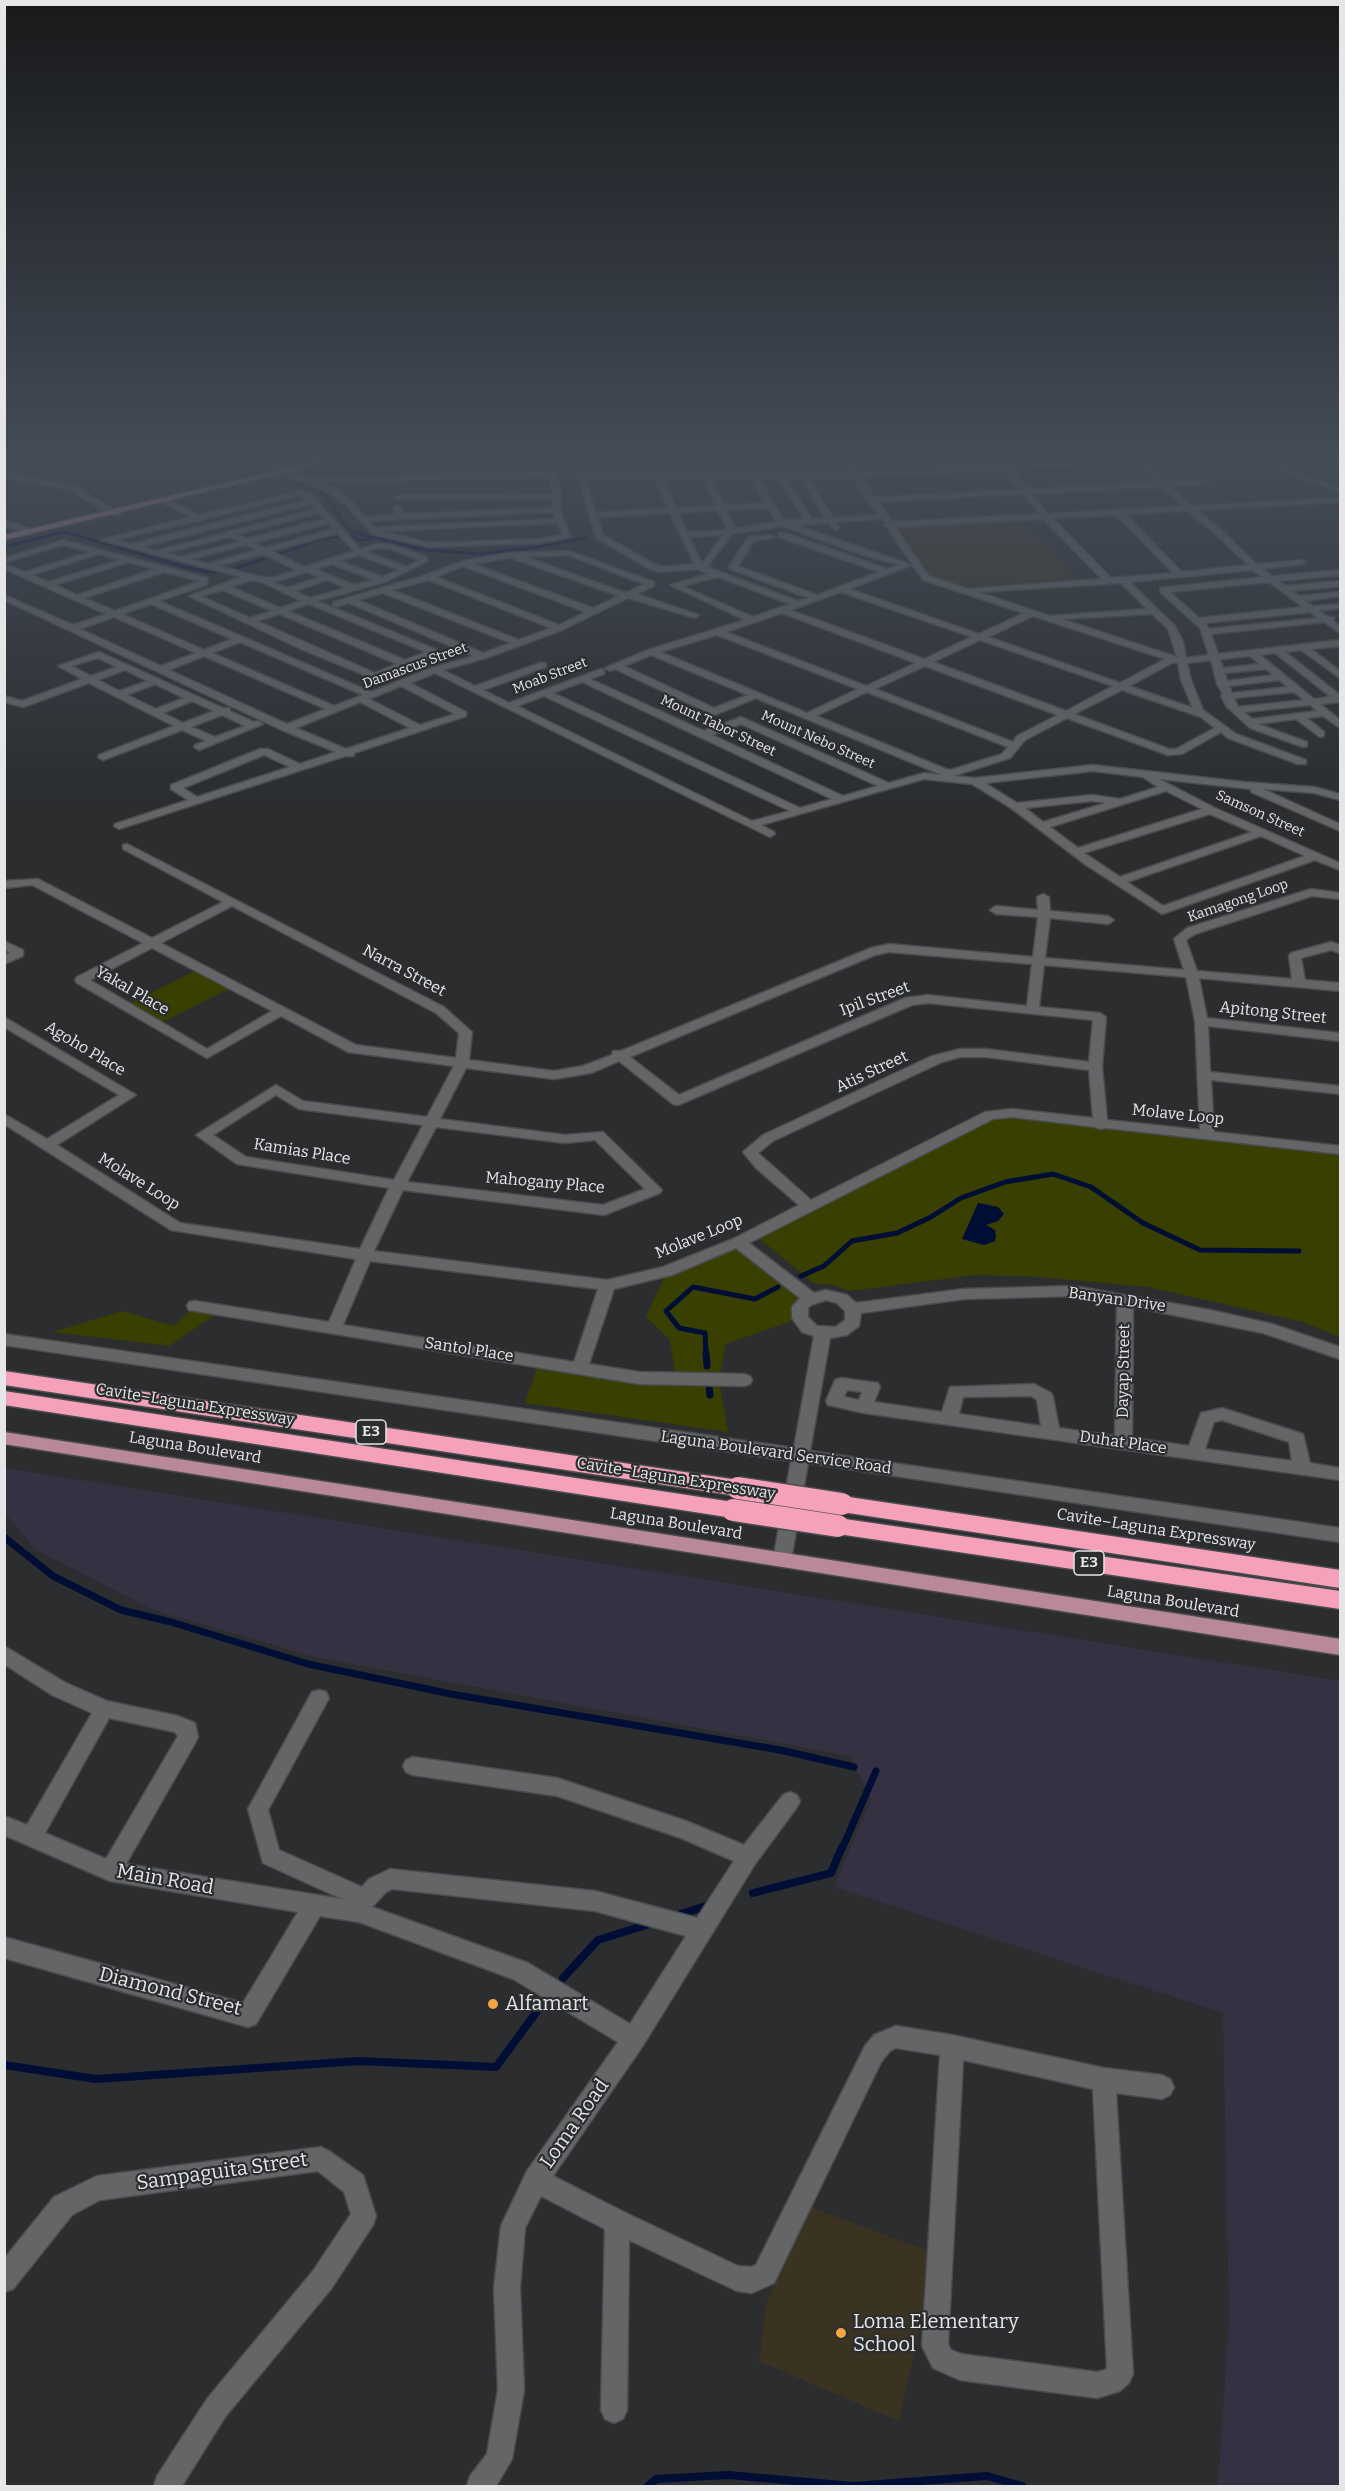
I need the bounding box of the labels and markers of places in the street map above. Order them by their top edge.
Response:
place label: Alfamart [505,1992,589,2016]
marker: Alfamart [486,1997,500,2011]
place label: Loma Elementary School [853,2310,1019,2357]
marker: Loma Elementary School [834,2326,848,2340]

